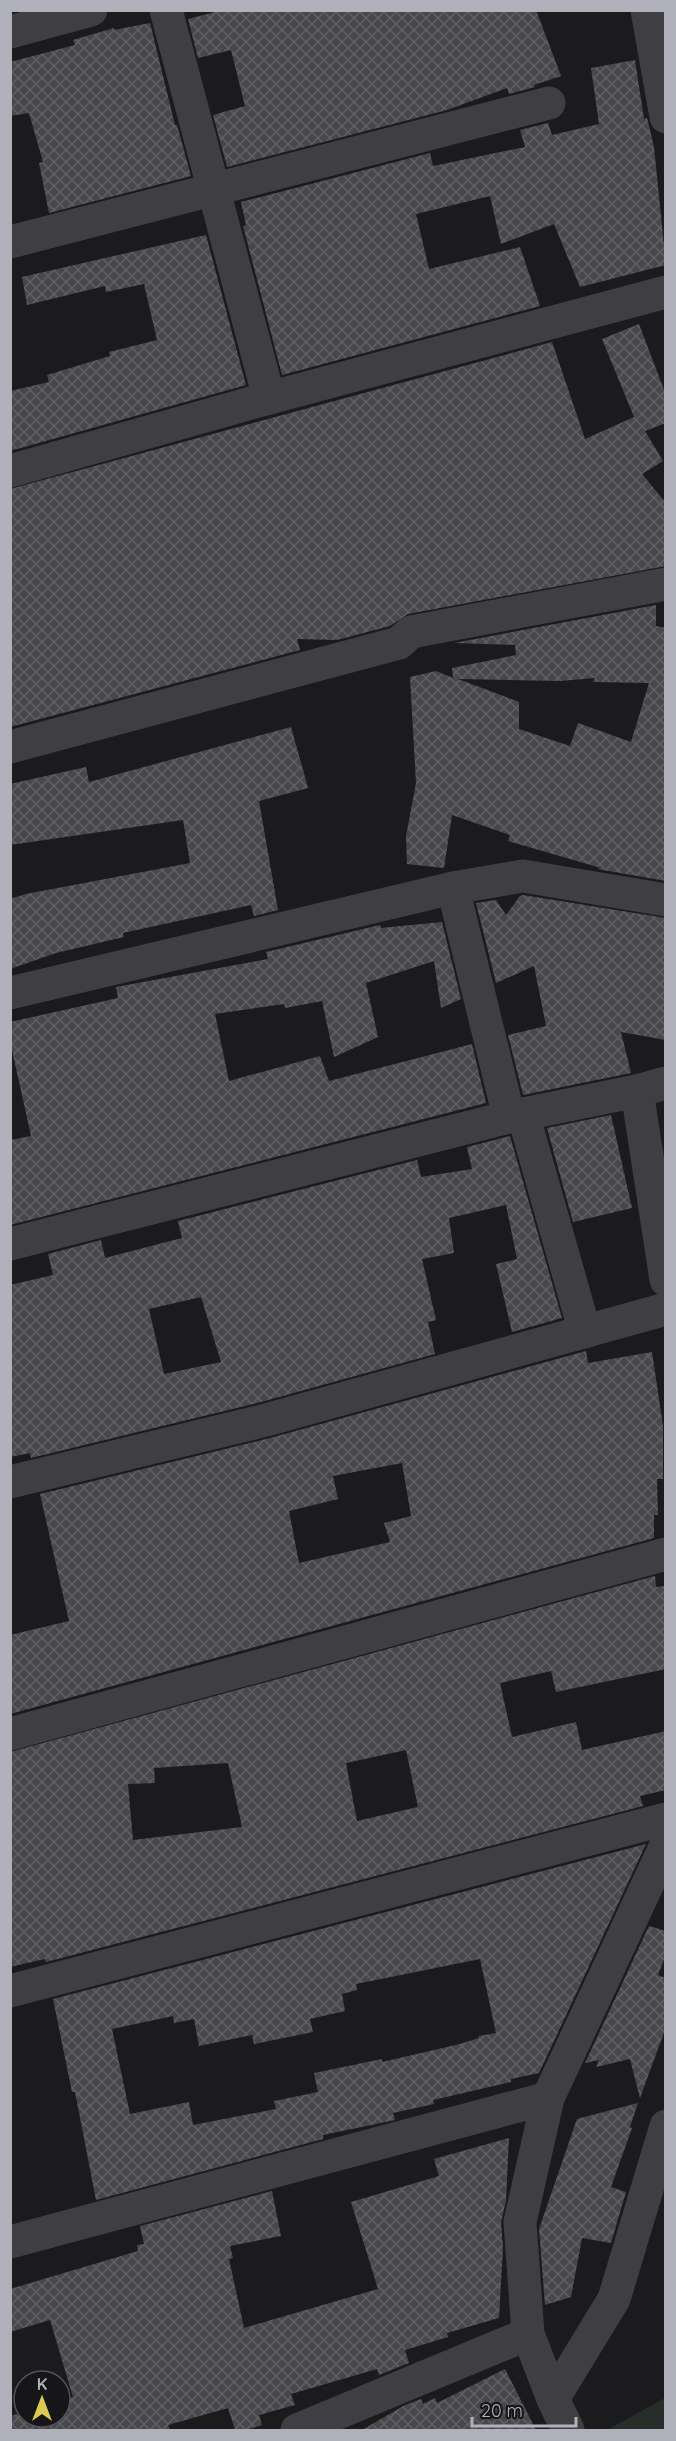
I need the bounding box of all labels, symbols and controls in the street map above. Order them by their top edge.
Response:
north arrow [12,2369,72,2429]
text: K [37,2374,47,2394]
scale bar [472,2390,576,2428]
text: 20 m [481,2399,523,2422]

